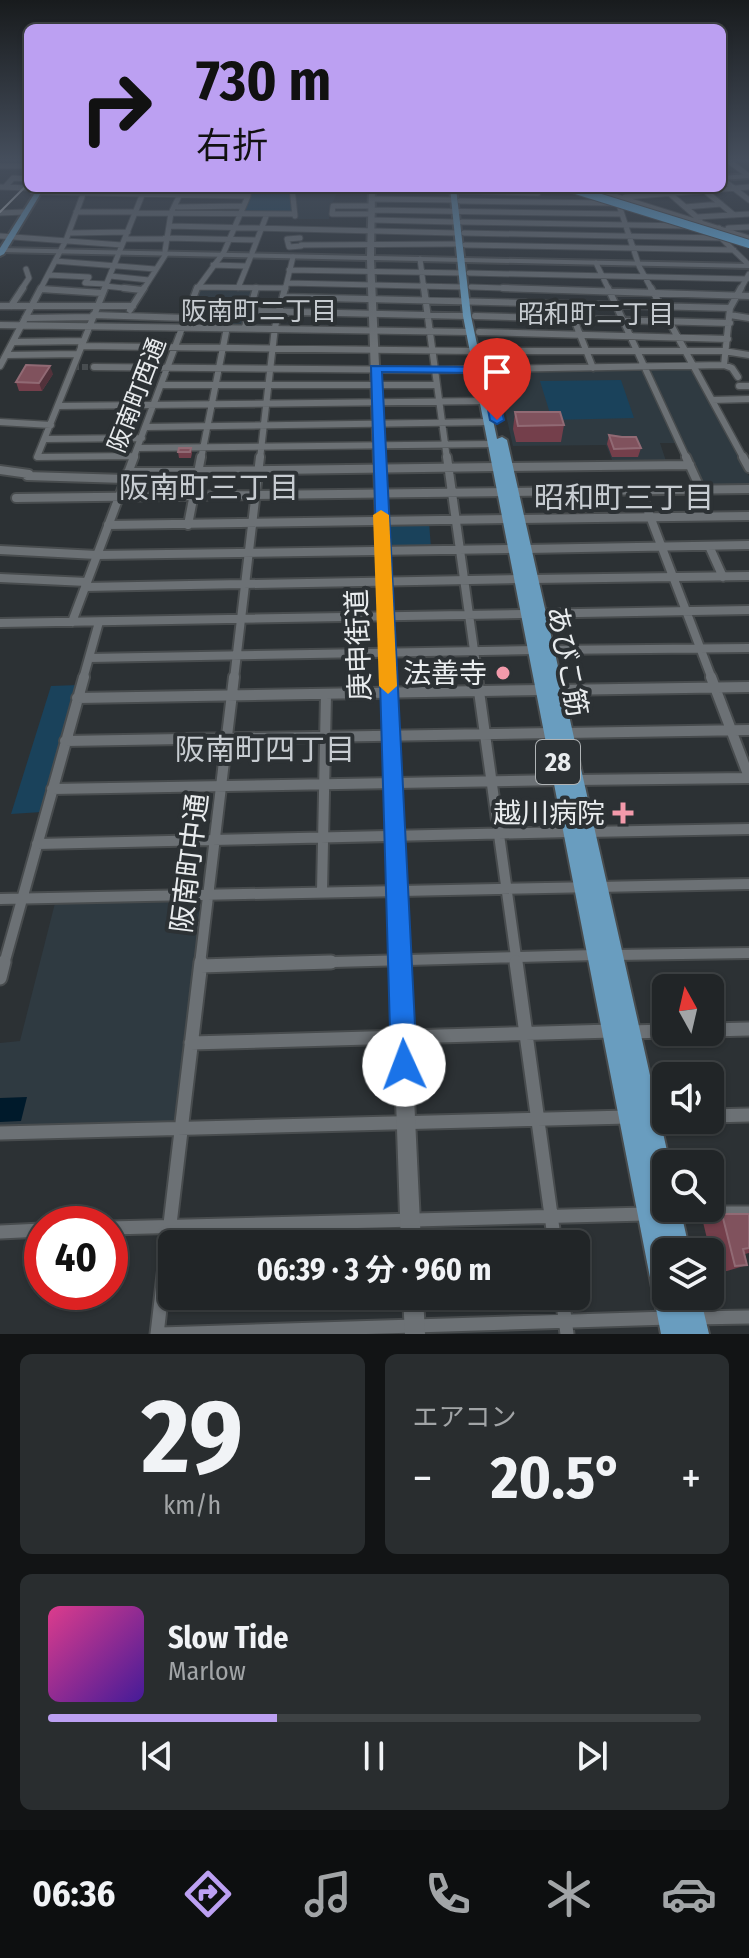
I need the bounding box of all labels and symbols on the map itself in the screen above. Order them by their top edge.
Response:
district label: 阪南町二丁目 [181,296,337,327]
district label: 昭和町二丁目 [518,299,674,330]
street label: 阪南町西通 [102,334,172,456]
pin [463,338,531,420]
district label: 阪南町三丁目 [119,470,299,506]
district label: 昭和町三丁目 [534,480,714,516]
street label: 庚申街道 [340,588,377,702]
street label: あびこ筋 [541,603,594,719]
place label: 法善寺 [403,657,487,690]
marker: 法善寺 [494,664,512,682]
district label: 阪南町四丁目 [175,732,355,768]
road number: 28 [536,740,580,784]
street label: 阪南町中通 [165,792,214,935]
place label: 越川病院 [493,797,605,830]
marker: 越川病院 [612,802,634,824]
north arrow [652,974,724,1046]
position arrow [362,1023,446,1107]
speed limit sign: 40 [24,1206,128,1310]

